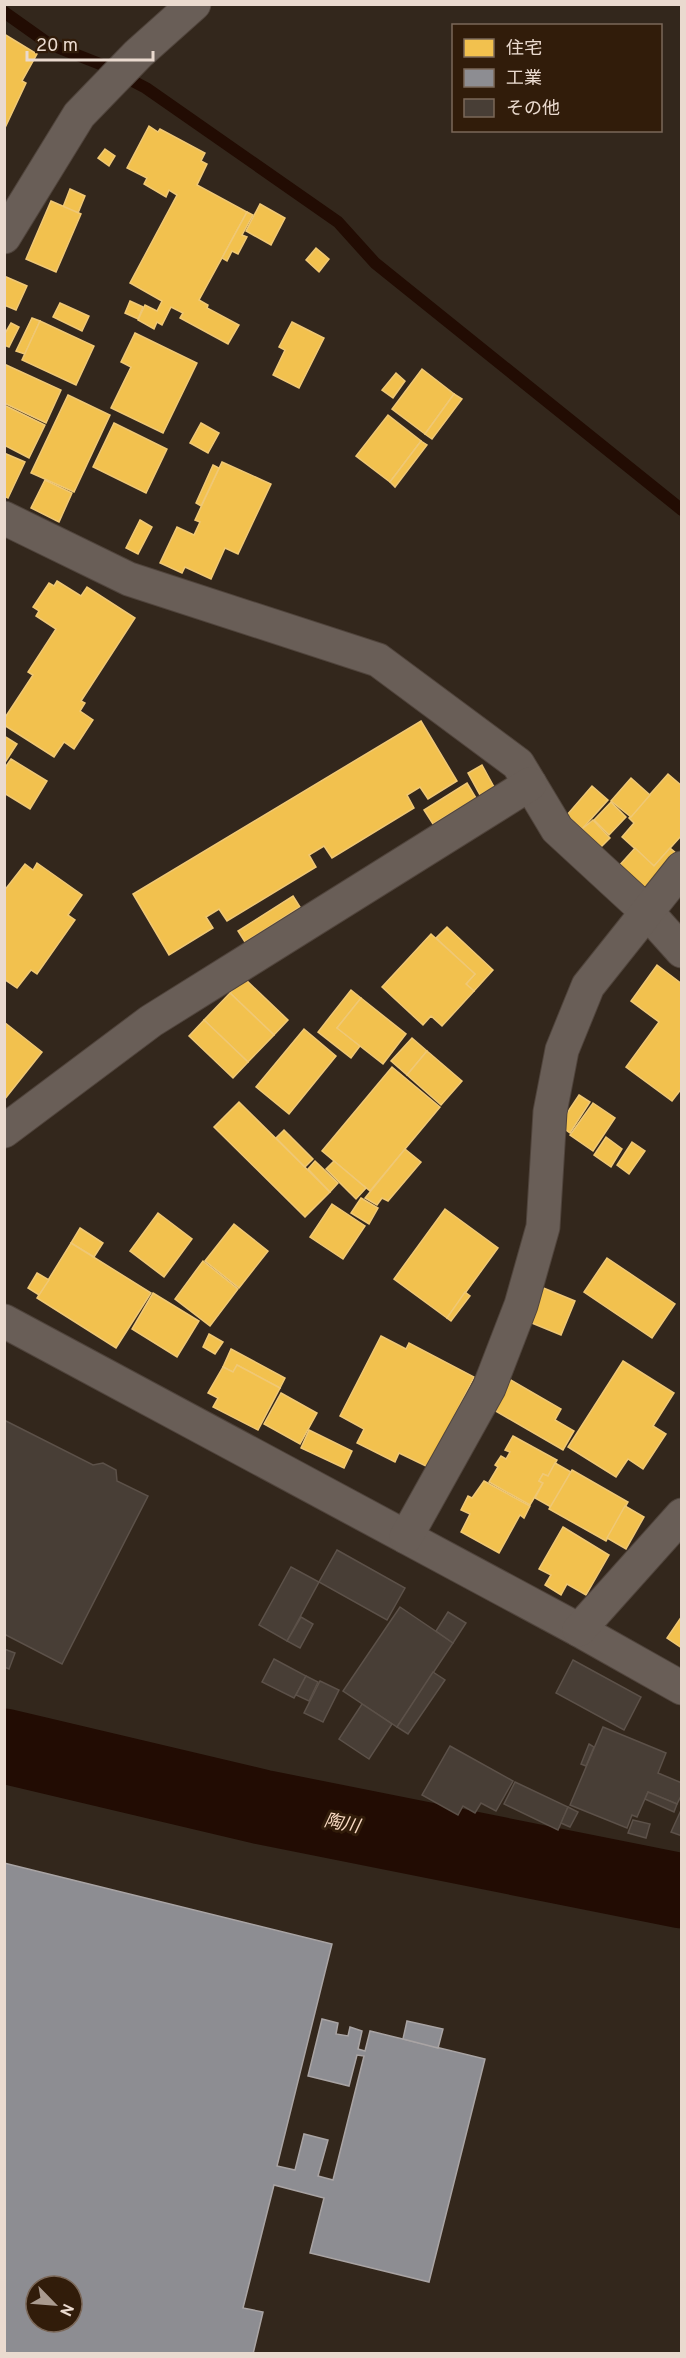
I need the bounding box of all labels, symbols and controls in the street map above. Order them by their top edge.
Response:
scale bar [27,24,153,62]
legend [452,24,662,132]
text: 20 m [36,35,78,58]
text: 住宅 [506,38,542,61]
text: 工業 [506,68,542,91]
text: その他 [506,98,560,121]
water label: 陶川 [322,1810,364,1840]
north arrow [24,2274,84,2334]
text: N [54,2300,77,2319]

